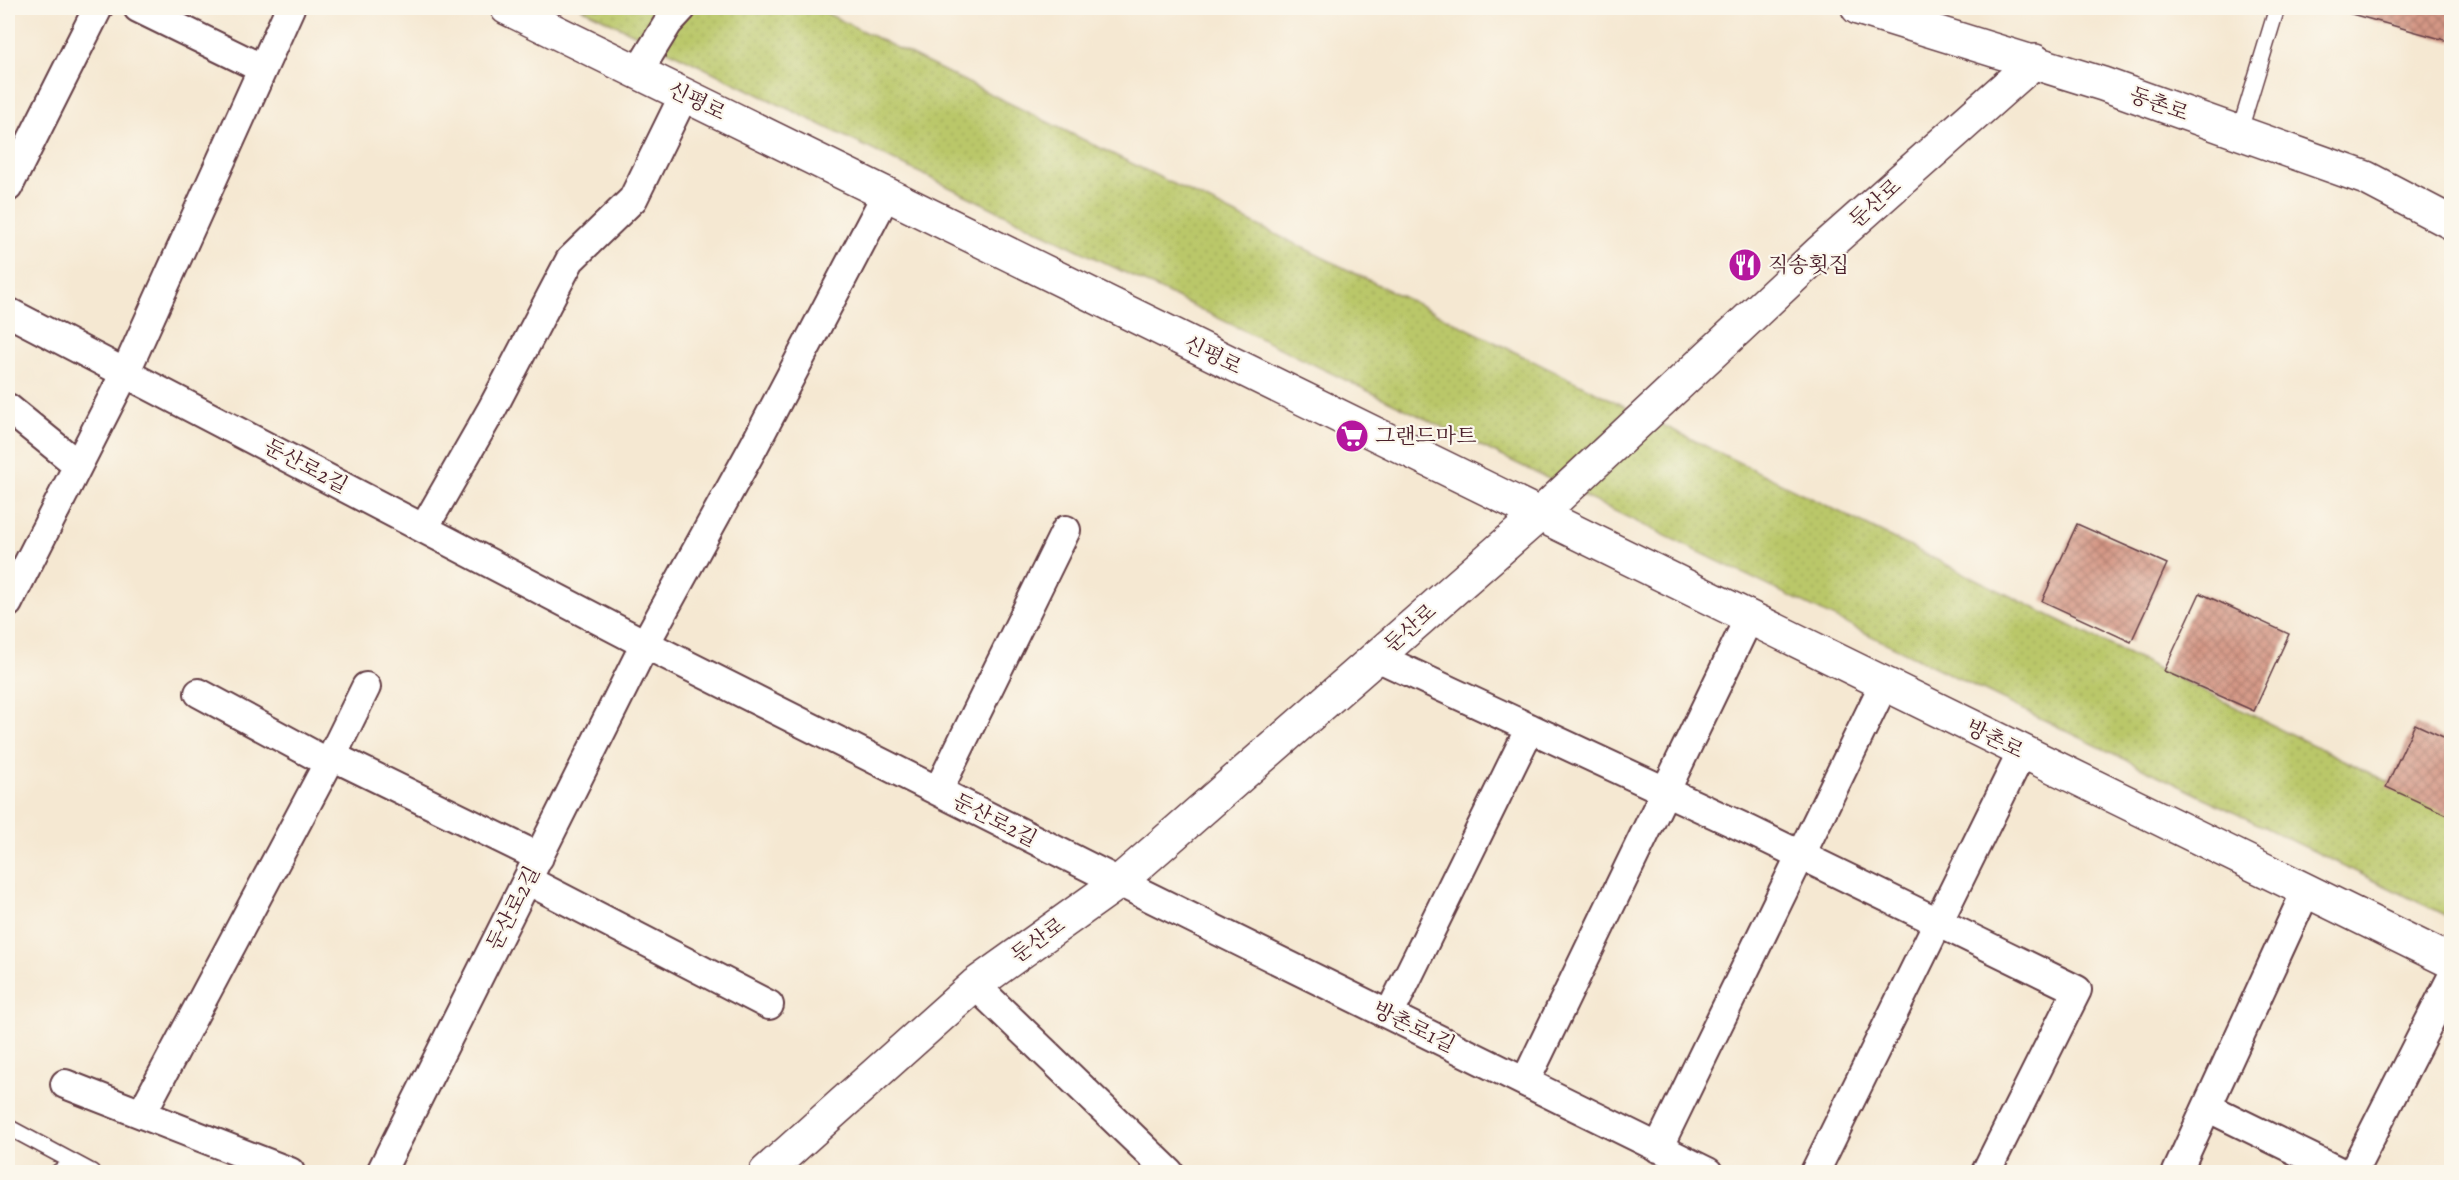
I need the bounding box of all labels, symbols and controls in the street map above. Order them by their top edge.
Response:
street label: 신평로 [664,75,730,127]
street label: 동촌로 [2126,80,2192,128]
street label: 둔산로 [1843,172,1907,234]
restaurant icon: 직송횟집 [1727,247,1763,283]
place label: 직송횟집 [1768,251,1849,279]
street label: 신평로 [1180,329,1246,381]
supermarket icon: 그랜드마트 [1334,418,1370,454]
place label: 그랜드마트 [1375,422,1476,450]
street label: 둔산로2길 [259,432,353,500]
street label: 둔산로 [1378,597,1442,659]
street label: 방촌로 [1962,713,2028,765]
street label: 둔산로2길 [948,787,1042,853]
street label: 둔산로2길 [480,861,546,955]
street label: 둔산로 [1005,911,1071,969]
street label: 방촌로1길 [1368,995,1460,1059]

